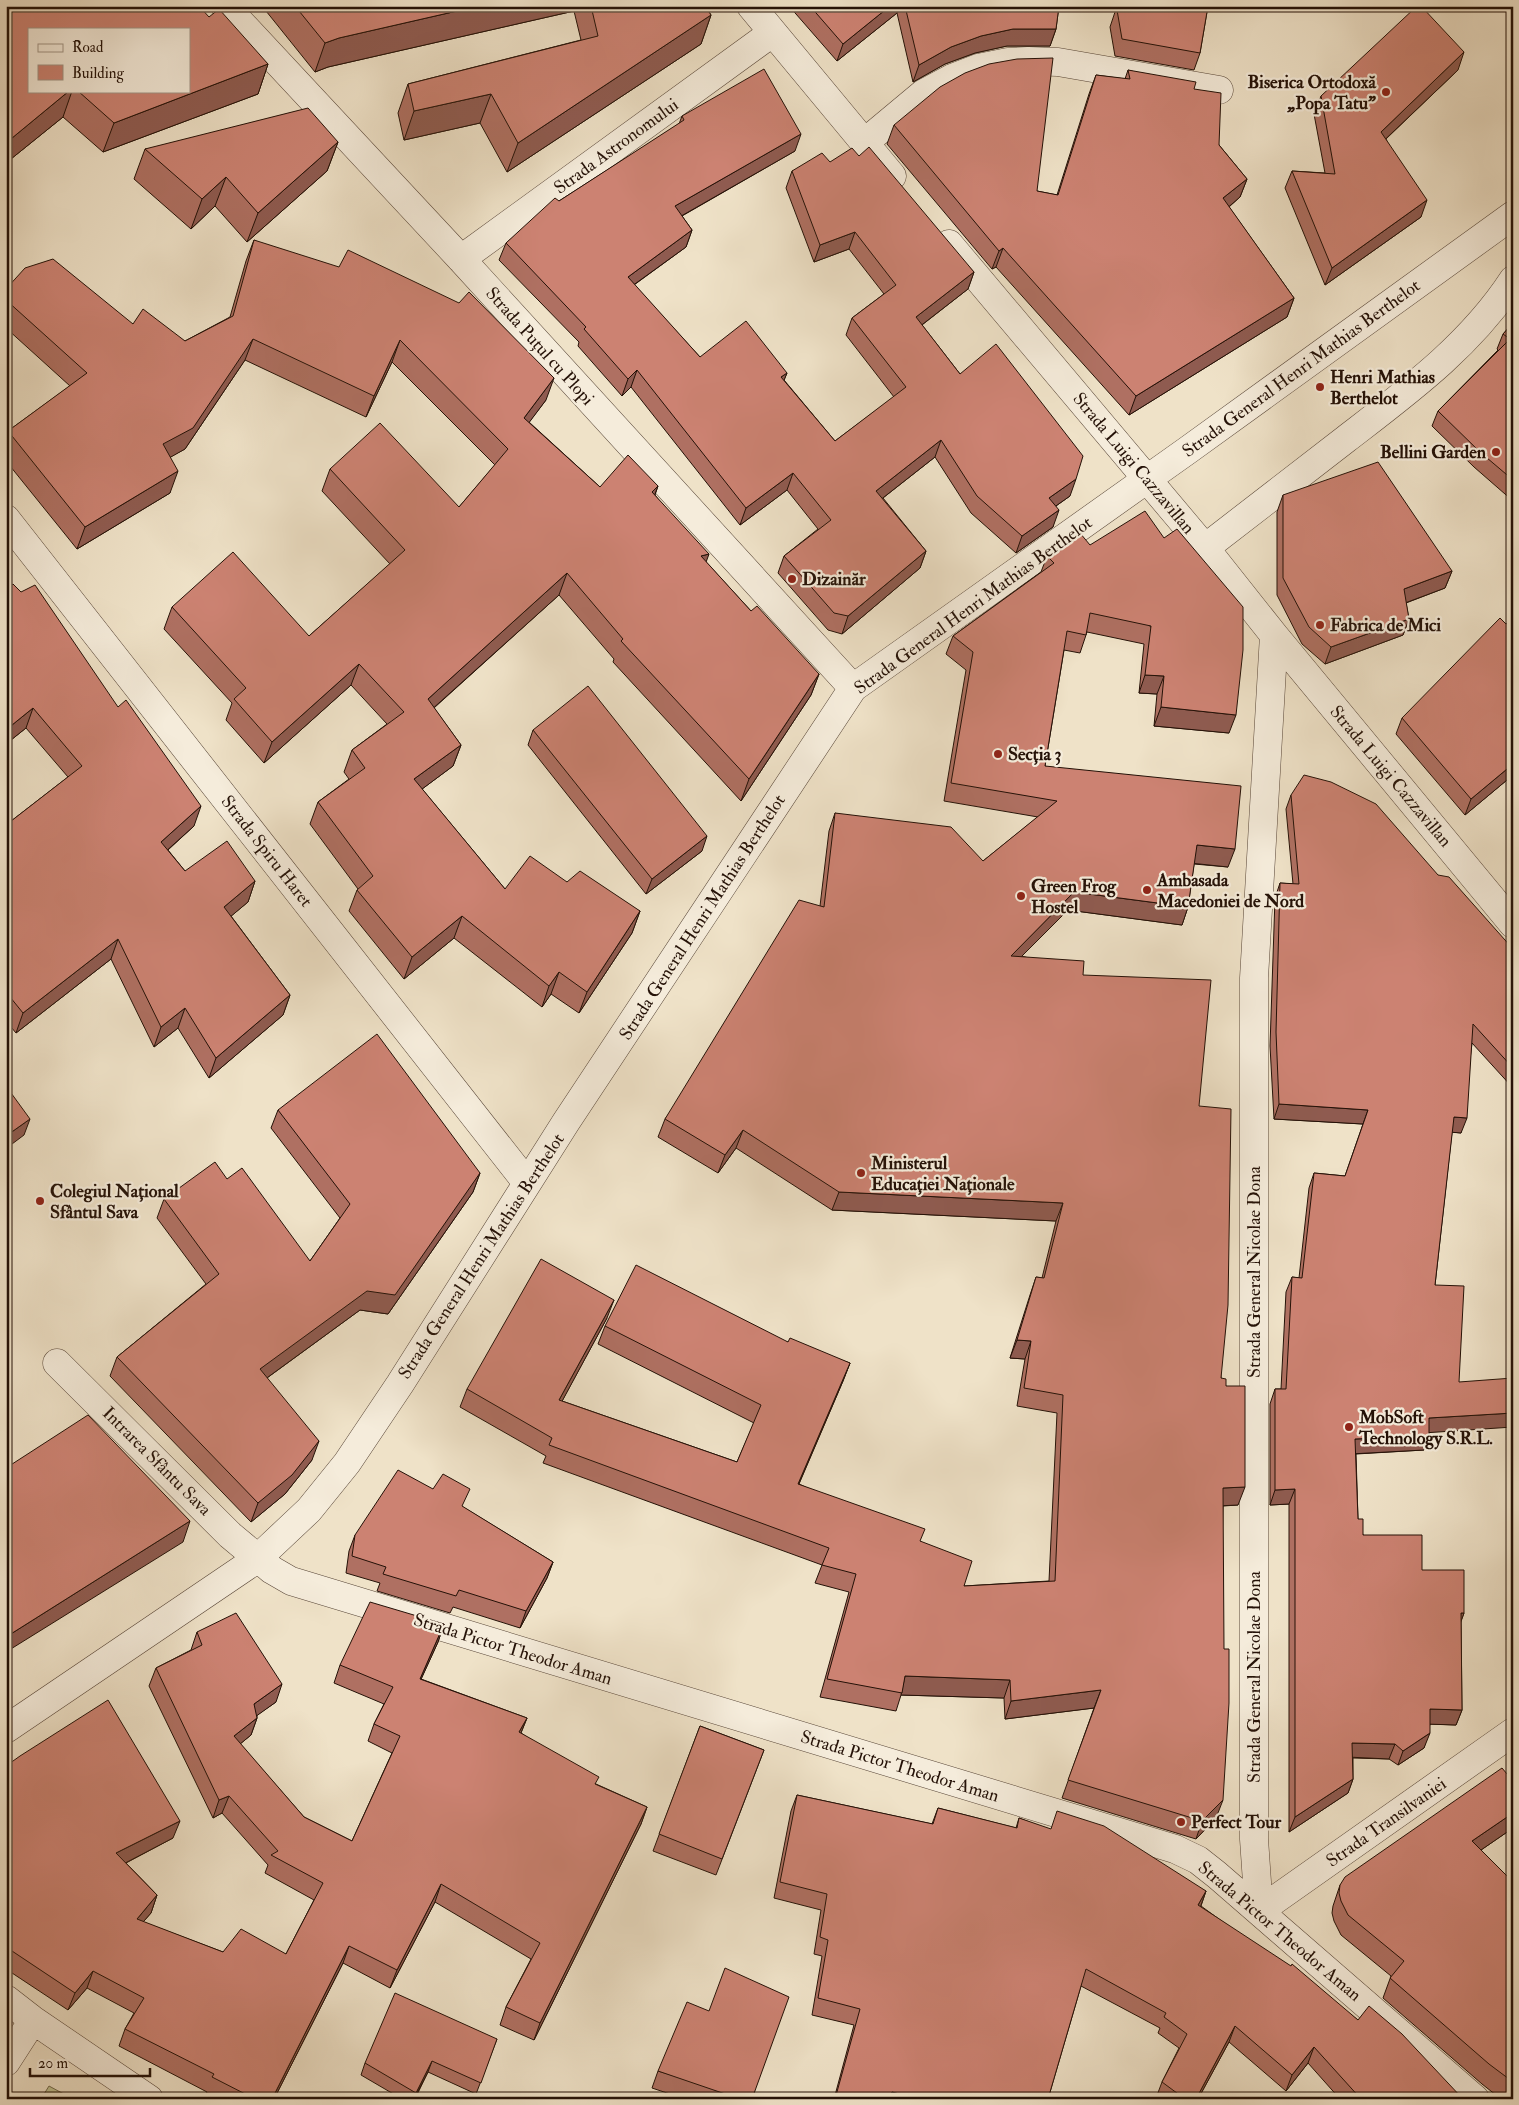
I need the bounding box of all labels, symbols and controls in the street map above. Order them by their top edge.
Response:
legend [28,28,190,92]
text: Road [72,38,104,57]
text: Building [72,64,124,83]
place label: Biserica Ortodoxă „Popa Tatu” [1247,71,1377,115]
marker: Biserica Ortodoxă „Popa Tatu” [1380,86,1392,98]
street label: Strada Astronomului [549,93,683,199]
street label: Strada General Henri Mathias Berthelot [1178,274,1424,462]
street label: Strada Puțul cu Plopi [480,282,599,410]
place label: Henri Mathias Berthelot [1330,366,1435,408]
marker: Henri Mathias Berthelot [1314,381,1326,393]
street label: Strada Luigi Cazzavillan [1068,388,1200,539]
place label: Bellini Garden [1380,441,1487,464]
marker: Bellini Garden [1490,446,1502,458]
street label: Strada General Henri Mathias Berthelot [850,511,1097,700]
place label: Dizainăr [802,568,866,591]
marker: Dizainăr [786,573,798,585]
place label: Fabrica de Mici [1330,614,1441,637]
marker: Fabrica de Mici [1314,619,1326,631]
street label: Strada Luigi Cazzavillan [1325,701,1457,852]
place label: Secția 3 [1008,743,1062,766]
marker: Secția 3 [992,748,1004,760]
street label: Strada General Henri Mathias Berthelot [614,790,791,1045]
street label: Strada Spiru Haret [216,791,318,912]
place label: Ambasada Macedoniei de Nord [1156,869,1304,913]
place label: Green Frog Hostel [1031,875,1117,919]
marker: Ambasada Macedoniei de Nord [1141,884,1153,896]
marker: Green Frog Hostel [1015,890,1027,902]
street label: Strada General Henri Mathias Berthelot [393,1129,570,1384]
place label: Ministerul Educației Naționale [870,1152,1015,1196]
street label: Strada General Nicolae Dona [1243,1166,1266,1378]
marker: Ministerul Educației Naționale [855,1167,867,1179]
place label: Colegiul Național Sfântul Sava [50,1180,179,1224]
marker: Colegiul Național Sfântul Sava [34,1195,46,1207]
street label: Intrarea Sfântu Sava [97,1402,217,1521]
place label: MobSoft Technology S.R.L. [1358,1406,1493,1450]
marker: MobSoft Technology S.R.L. [1343,1421,1355,1433]
street label: Strada General Nicolae Dona [1243,1571,1266,1783]
street label: Strada Pictor Theodor Aman [411,1608,615,1691]
street label: Strada Pictor Theodor Aman [798,1725,1002,1808]
street label: Strada Transilvaniei [1322,1772,1451,1872]
place label: Perfect Tour [1191,1811,1281,1834]
marker: Perfect Tour [1175,1816,1187,1828]
street label: Strada Pictor Theodor Aman [1193,1856,1366,2007]
scale bar [30,2045,150,2077]
text: 20 m [38,2054,68,2073]

